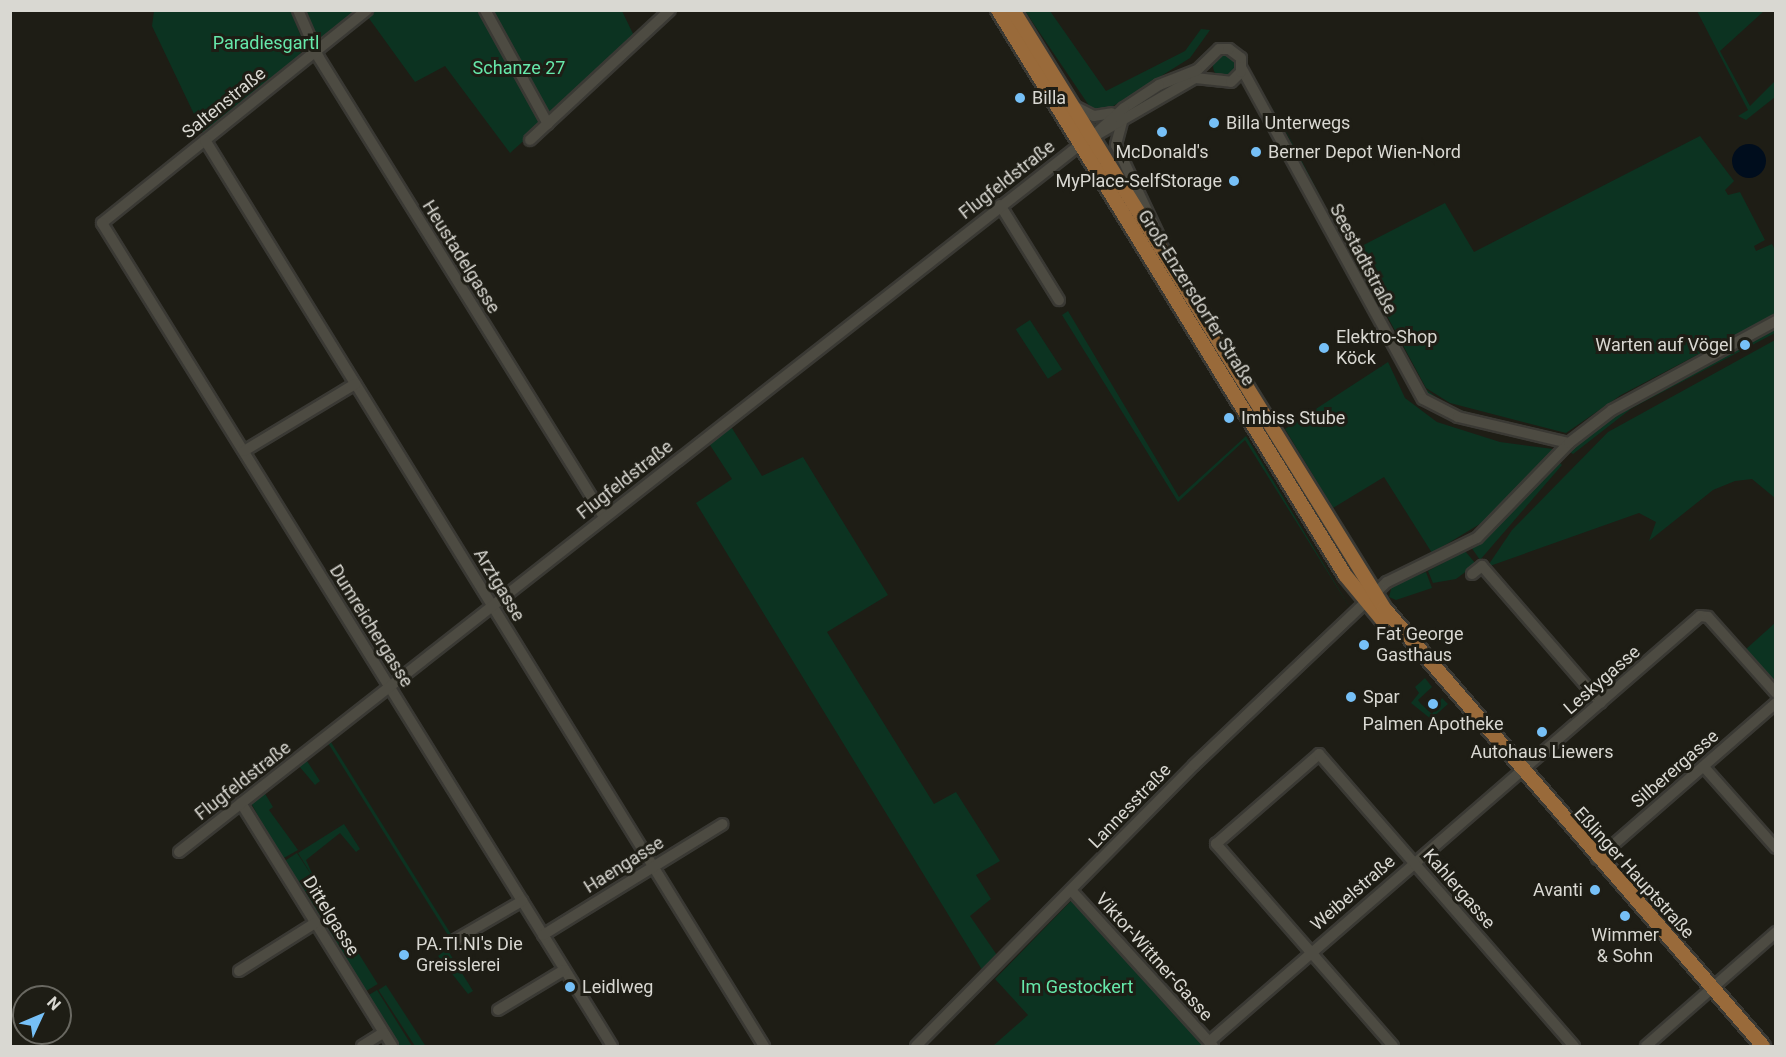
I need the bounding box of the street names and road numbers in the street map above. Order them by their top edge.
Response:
street label: Saltenstraße [178,63,270,143]
street label: Flugfeldstraße [955,136,1059,224]
street label: Heustadelgasse [418,196,504,318]
street label: Seestadtstraße [1325,200,1401,318]
street label: Groß-Enzersdorfer Straße [1133,206,1259,390]
street label: Flugfeldstraße [573,436,677,524]
street label: Arztgasse [469,545,529,625]
street label: Dumreichergasse [325,561,417,691]
street label: Leskygasse [1559,641,1645,719]
street label: Silberergasse [1627,725,1723,813]
street label: Flugfeldstraße [191,737,295,825]
street label: Lannesstraße [1084,759,1176,853]
street label: Eßlinger Hauptstraße [1569,803,1699,943]
street label: Haengasse [580,832,668,898]
street label: Kahlergasse [1418,845,1500,933]
street label: Weibelstraße [1306,851,1400,935]
street label: Dittelgasse [298,872,364,960]
street label: Viktor-Wittner-Gasse [1091,889,1217,1025]

